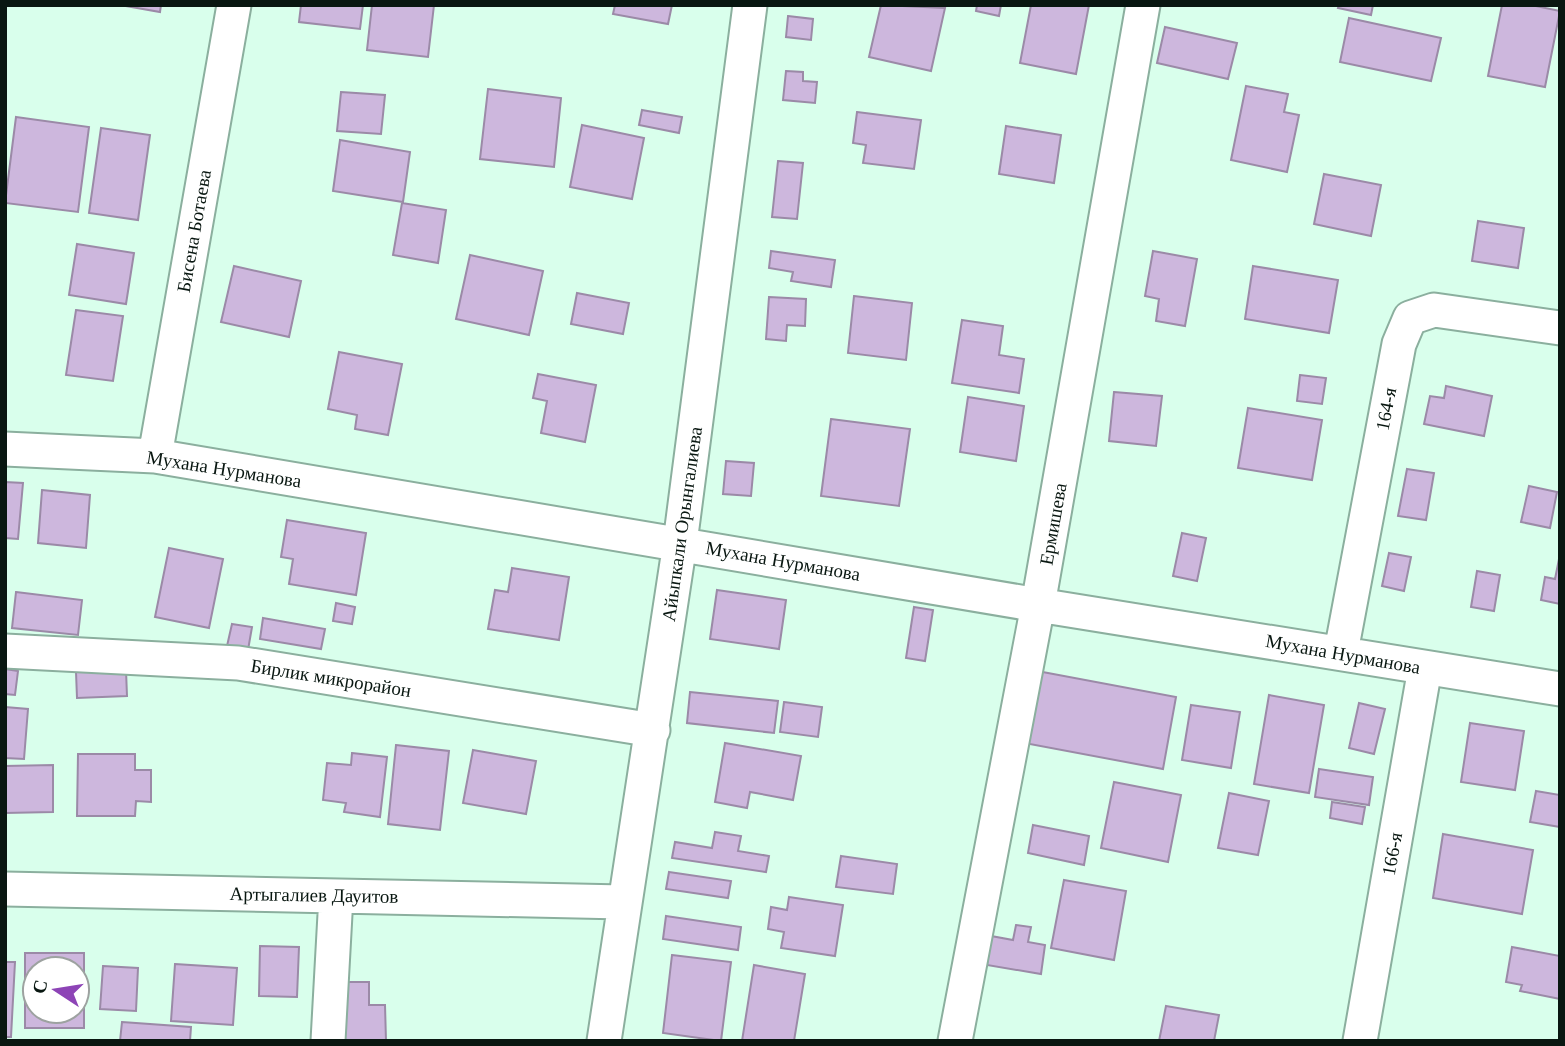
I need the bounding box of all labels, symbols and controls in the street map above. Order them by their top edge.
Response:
street label: Бисена Ботаева [173,167,215,294]
street label: 164-я [1372,385,1401,432]
street label: Айыпкали Орынгалиева [658,425,706,623]
street label: Мухана Нурманова [145,446,304,492]
street label: Ермишева [1035,481,1071,567]
street label: Мухана Нурманова [704,537,862,585]
street label: Мухана Нурманова [1264,630,1422,678]
street label: Бирлик микрорайон [249,655,413,701]
street label: 166-я [1378,830,1406,877]
street label: Артыгалиев Дауитов [229,883,399,907]
north arrow [21,955,91,1025]
text: С [28,978,52,995]

